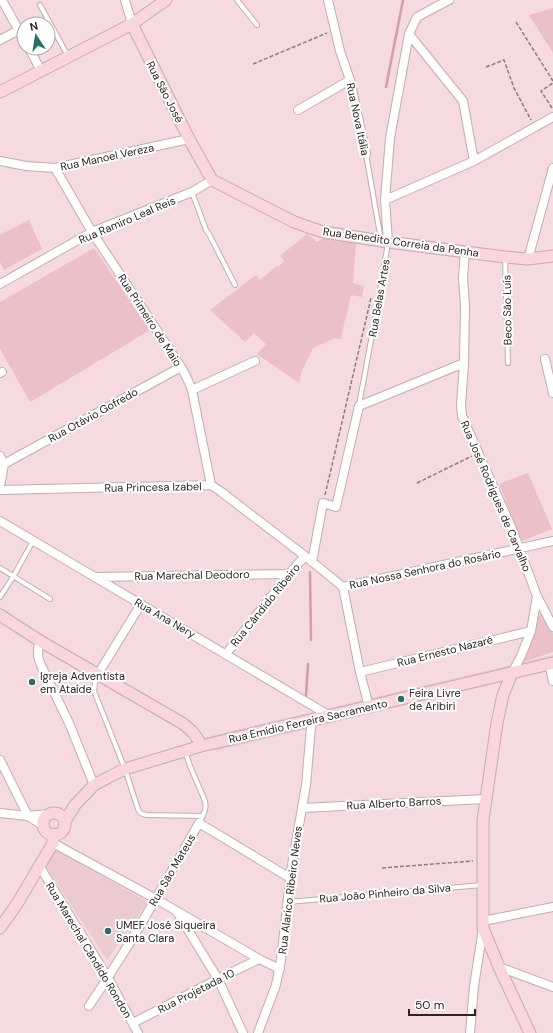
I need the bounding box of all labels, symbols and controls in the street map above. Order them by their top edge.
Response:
north arrow [16,16,56,56]
text: N [29,19,39,34]
street label: Rua São José [143,59,187,125]
street label: Rua Nova Itália [343,81,373,157]
street label: Rua Manoel Vereza [59,140,155,174]
street label: Rua Ramiro Leal Reis [77,193,177,247]
street label: Rua Benedito Correia da Penha [322,224,480,260]
street label: Rua Belas Artes [365,258,393,338]
street label: Rua Primeiro de Maio [115,271,185,369]
street label: Beco São Luís [499,275,515,345]
street label: Rua Otávio Gofredo [46,385,140,445]
street label: Rua José Rodrigues de Carvalho [458,418,534,574]
street label: Rua Princesa Izabel [104,479,202,495]
street label: Rua Nossa Senhora do Rosário [348,546,502,592]
street label: Rua Cândido Ribeiro [227,561,303,649]
street label: Rua Marechal Deodoro [134,567,250,583]
street label: Rua Ana Nery [132,595,198,641]
street label: Rua Ernesto Nazaré [396,632,494,670]
place label: Igreja Adventista em Ataíde [40,669,125,696]
marker: Igreja Adventista em Ataíde [27,677,37,687]
place label: Feira Livre de Aribiri [409,686,461,713]
marker: Feira Livre de Aribiri [396,694,406,704]
street label: Rua Emídio Ferreira Sacramento [227,696,389,746]
street label: Rua Alberto Barros [346,794,442,812]
street label: Rua Alarico Ribeiro Neves [275,825,305,955]
street label: Rua São Mateus [146,831,198,909]
street label: Rua Marechal Cândido Rondon [43,880,135,1020]
street label: Rua João Pinheiro da Silva [319,880,451,906]
place label: UMEF José Siqueira Santa Clara [116,918,215,945]
marker: UMEF José Siqueira Santa Clara [103,926,113,936]
street label: Rua Projetada 10 [155,966,237,1016]
scale bar [409,991,475,1017]
text: 50 m [415,997,444,1013]

